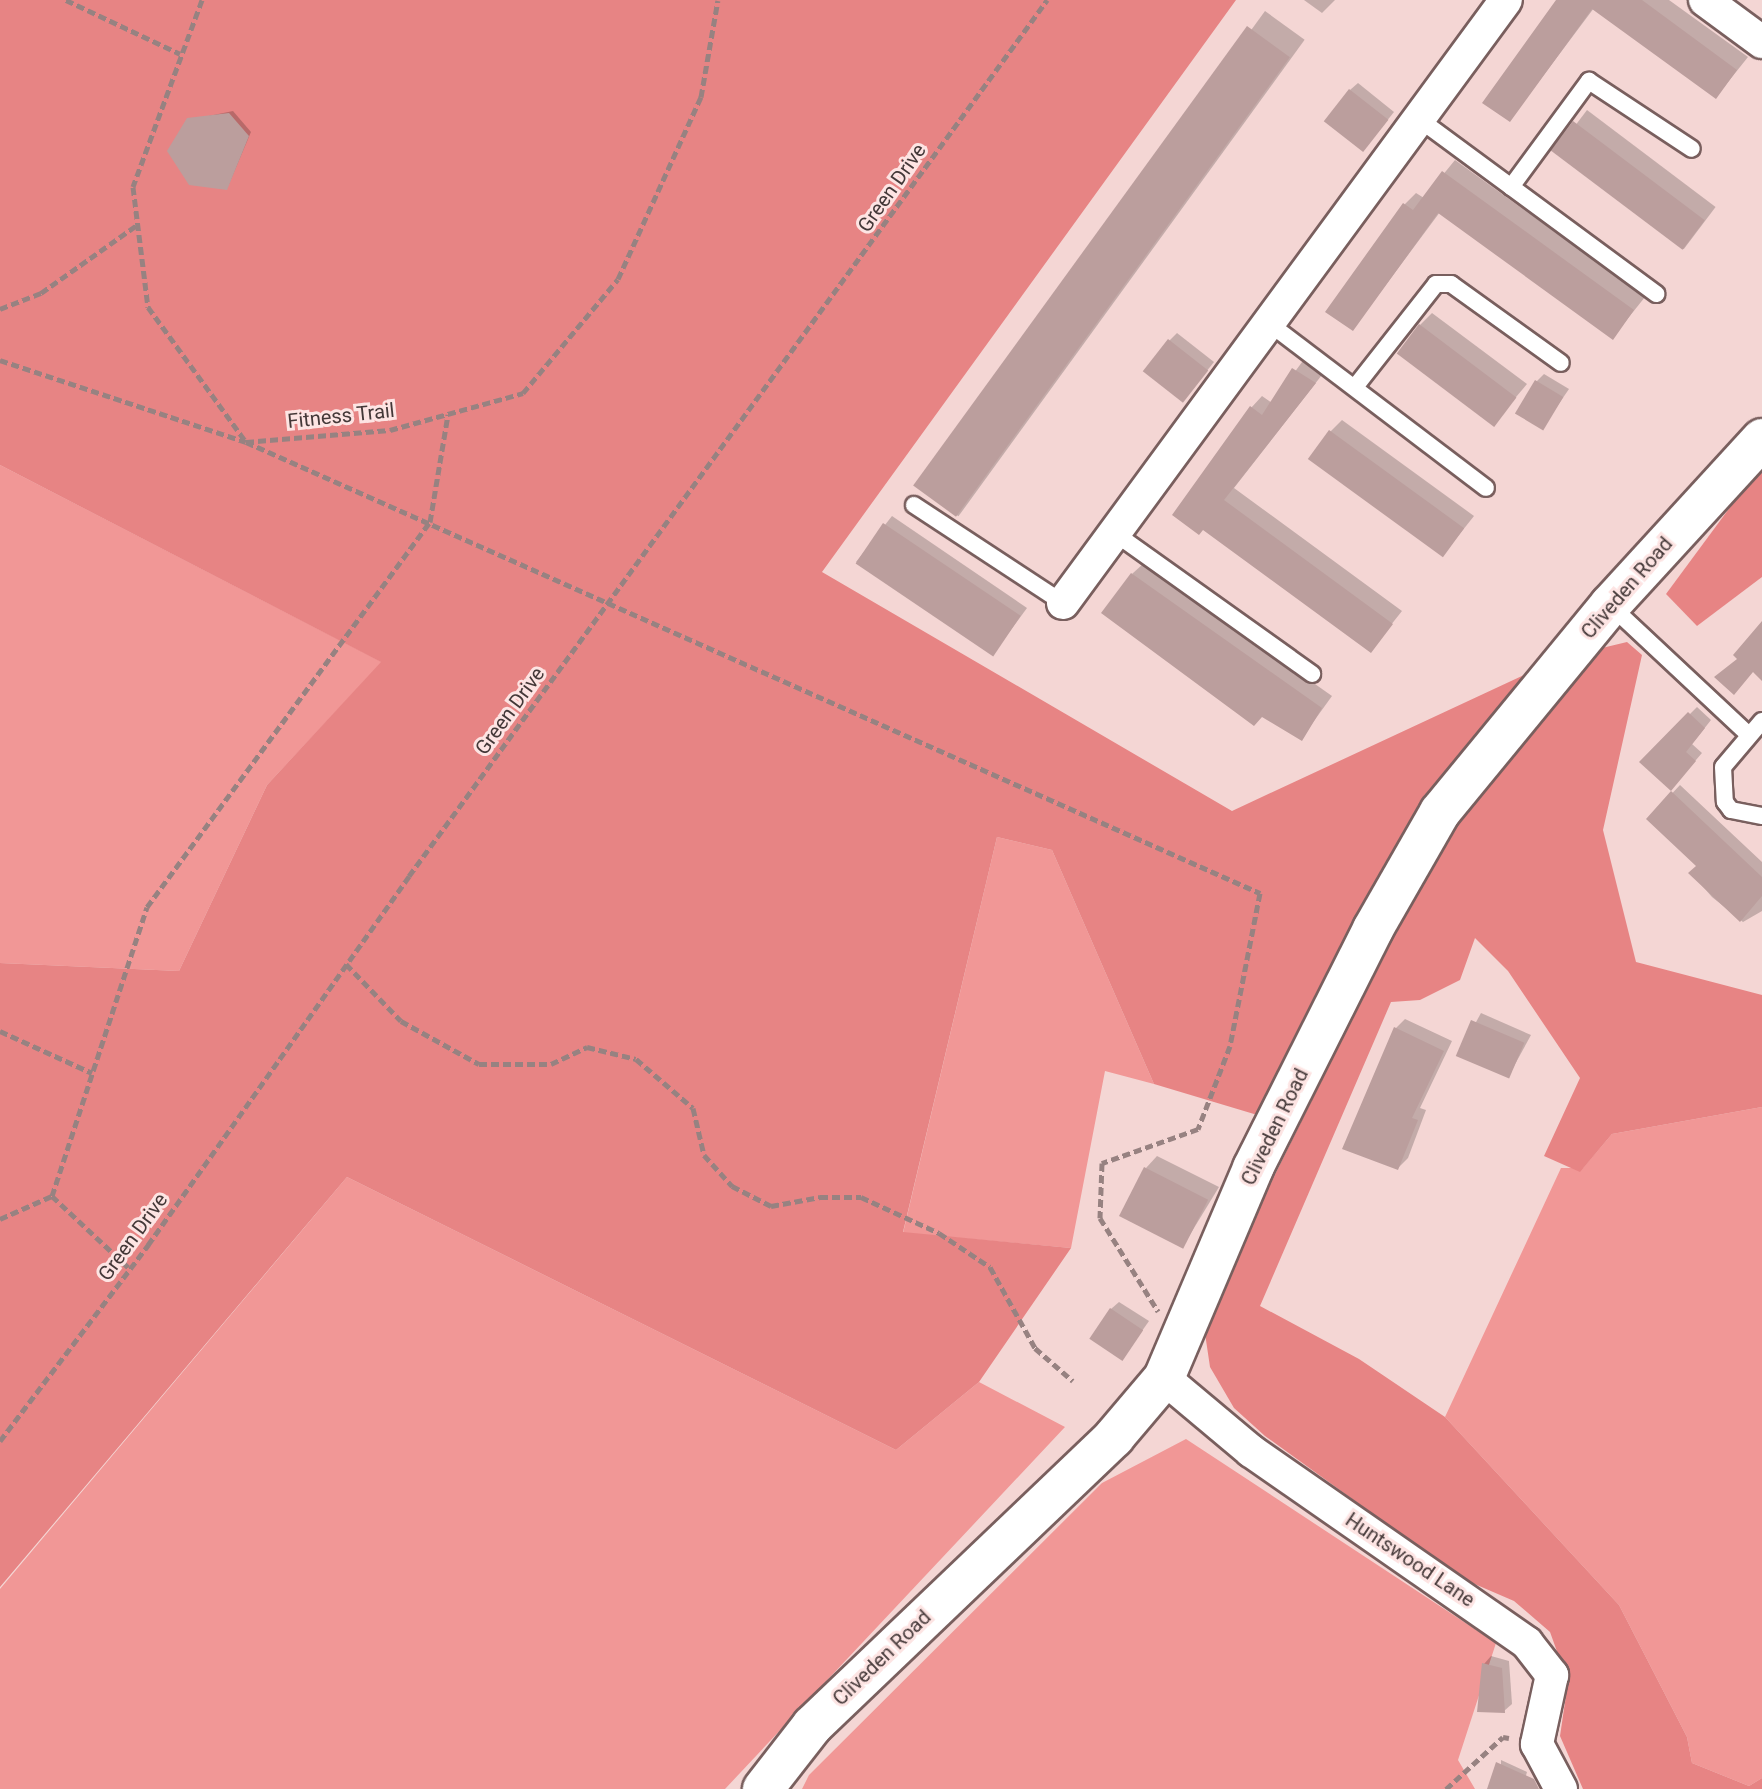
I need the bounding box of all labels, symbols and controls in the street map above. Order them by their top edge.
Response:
street label: Green Drive [853,139,931,237]
street label: Fitness Trail [286,398,396,434]
street label: Cliveden Road [1576,532,1678,644]
street label: Green Drive [470,663,550,759]
street label: Cliveden Road [1236,1065,1314,1189]
street label: Green Drive [93,1189,173,1285]
street label: Huntswood Lane [1341,1508,1479,1612]
street label: Cliveden Road [828,1605,936,1711]

